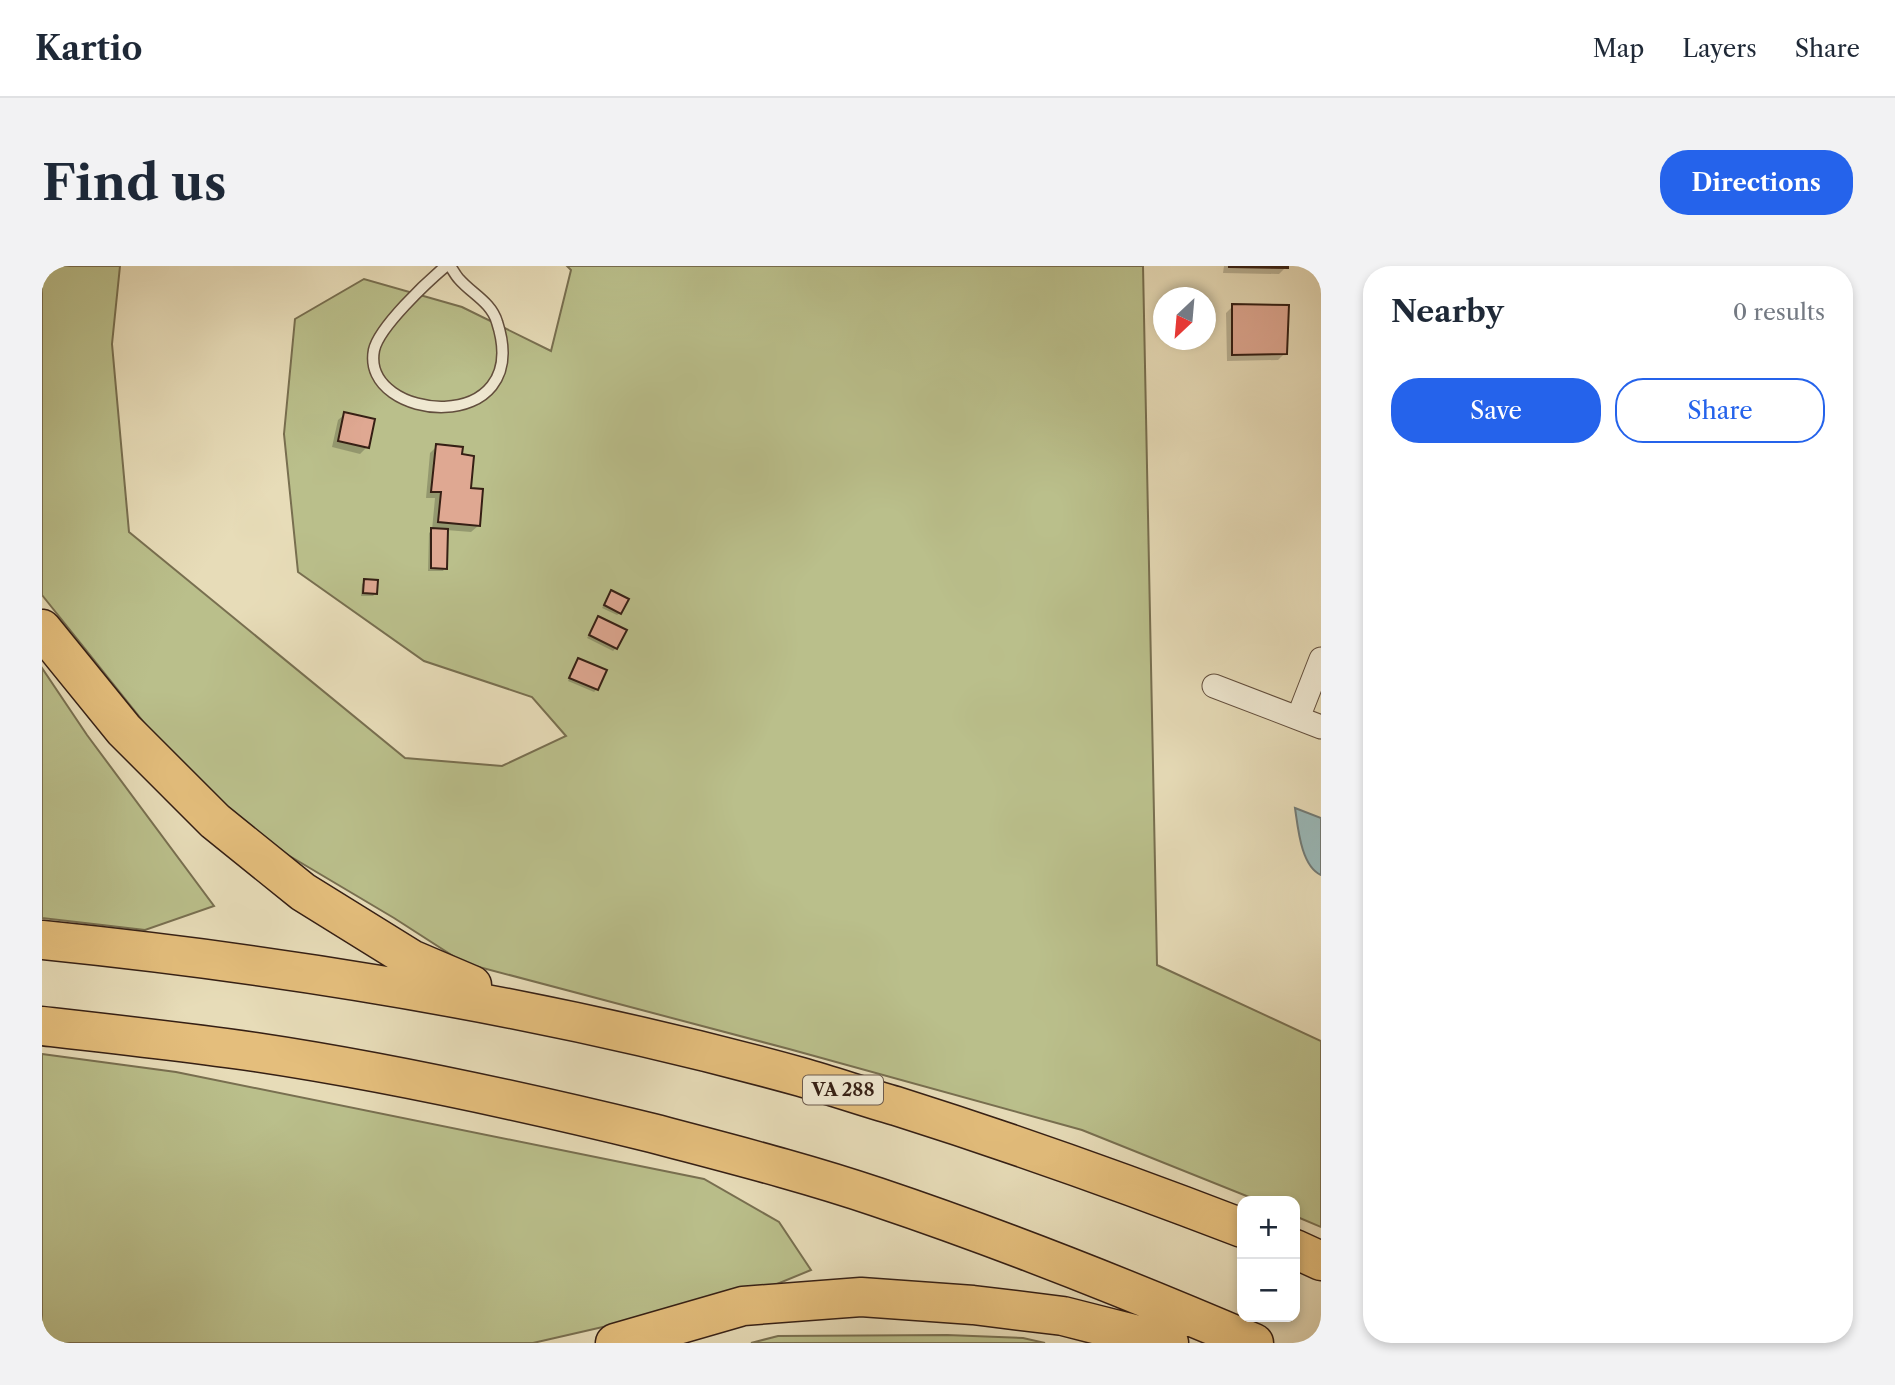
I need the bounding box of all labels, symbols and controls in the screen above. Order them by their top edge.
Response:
text: Kartio [35,28,143,69]
text: Map [1593,34,1644,63]
text: Layers [1682,34,1757,63]
text: Share [1795,34,1860,63]
button: Directions [1660,150,1853,215]
text: Find us [42,152,226,213]
north arrow [1153,287,1216,350]
text: Nearby [1391,293,1504,330]
text: 0 results [1733,298,1825,326]
button: Save [1391,378,1601,443]
button: Share [1615,378,1825,443]
road number: VA 288 [803,1076,883,1104]
map controls [1237,1196,1300,1322]
button: + [1237,1196,1300,1259]
button: − [1237,1259,1300,1322]

